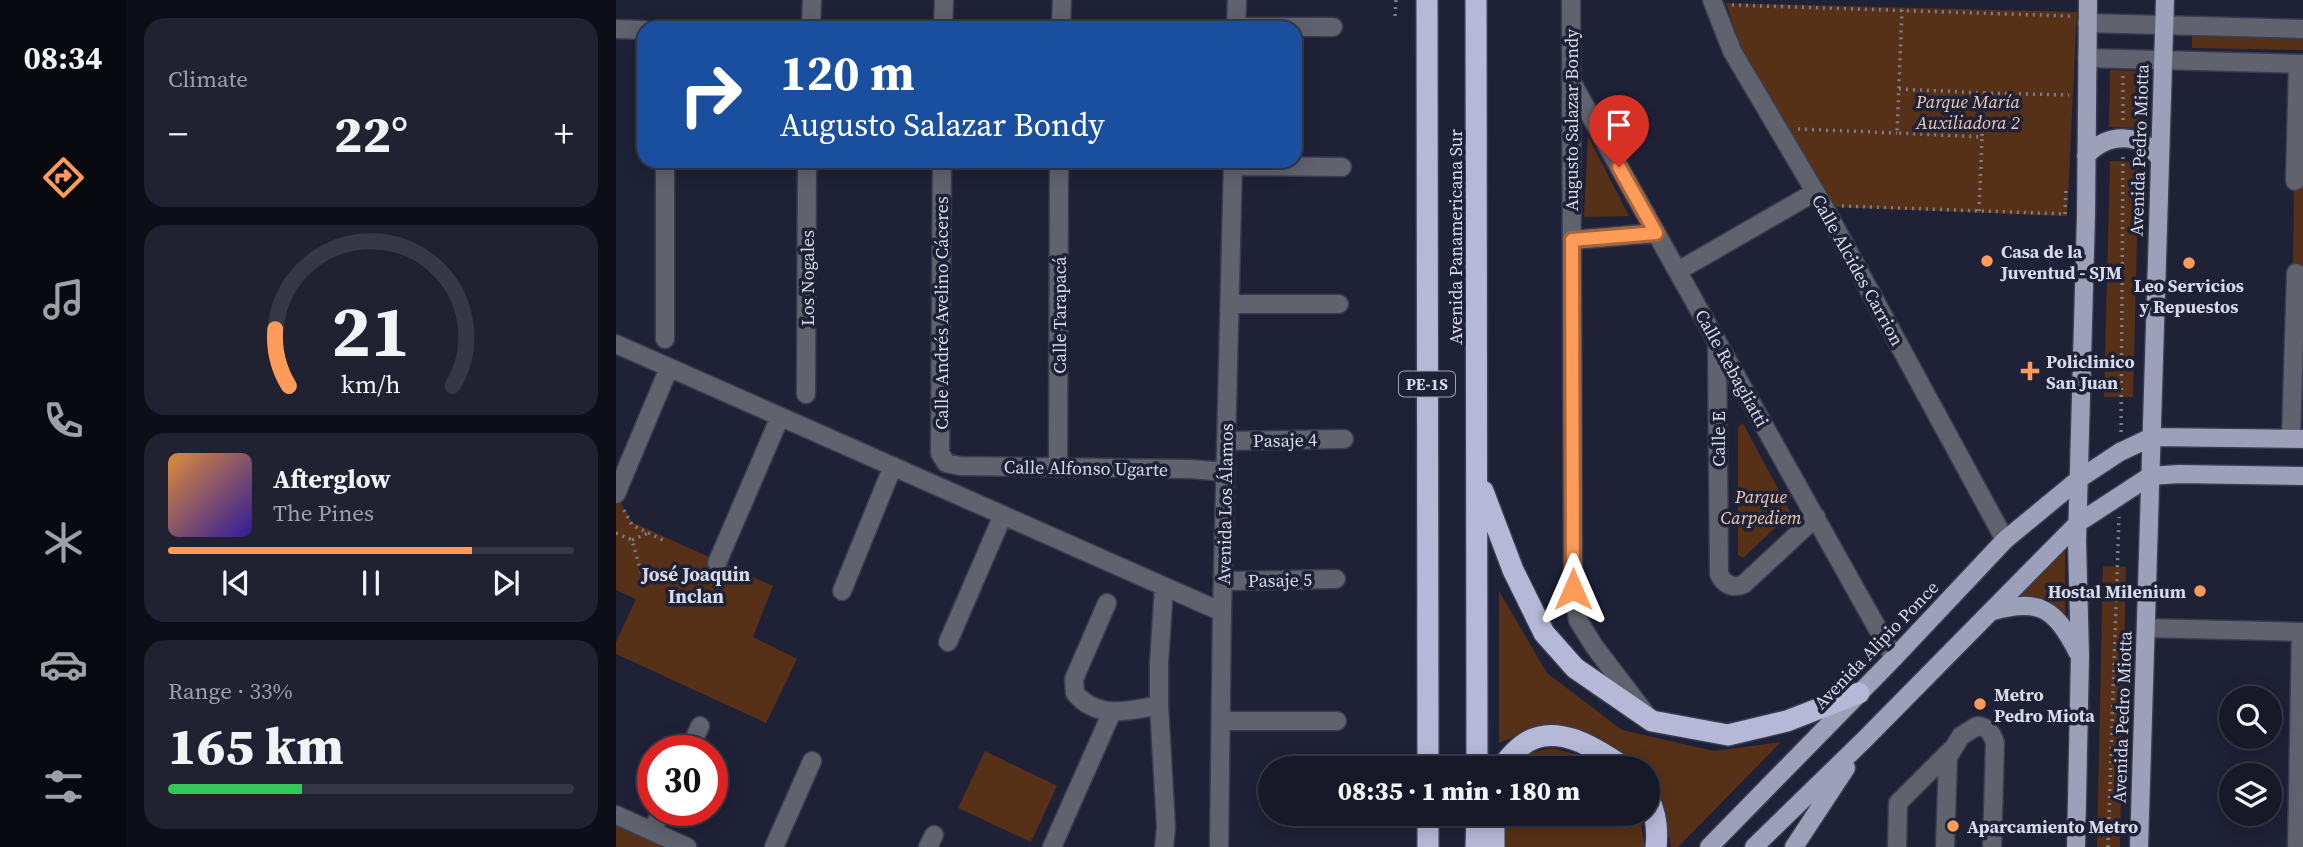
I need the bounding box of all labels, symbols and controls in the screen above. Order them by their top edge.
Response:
street label: Augusto Salazar Bondy [1559,28,1584,211]
text: 08:34 [24,36,102,80]
text: 120 m [780,39,915,106]
icon: right [665,49,756,140]
text: Climate [168,63,248,95]
street label: Avenida Pedro Miotta [2124,63,2155,236]
park label: Parque María Auxiliadora 2 [1915,89,2021,135]
pin [1589,95,1649,167]
text: 22° [334,98,408,169]
text: Augusto Salazar Bondy [780,103,1105,147]
icon: arrive [1600,106,1638,144]
text: − [168,108,188,160]
text: + [554,108,574,160]
street label: Avenida Panamericana Sur [1443,129,1468,345]
icon: directions [39,153,88,202]
street label: Calle Alcides Carrion [1806,190,1910,350]
street label: Calle Andrés Avelino Cáceres [929,196,954,430]
street label: Los Nogales [795,230,820,326]
place label: Casa de la Juventud - SJM [2000,239,2122,285]
marker: Casa de la Juventud - SJM [1979,253,1995,269]
marker: Leo Servicios y Repuestos [2181,255,2197,271]
street label: Calle Tarapacá [1047,256,1072,374]
place label: Leo Servicios y Repuestos [2134,273,2244,319]
icon: music [39,275,88,324]
text: 21 [332,281,410,380]
street label: Calle Rebagliatti [1689,305,1775,431]
place label: Policlinico San Juan [2046,349,2135,395]
marker: Policlinico San Juan [2020,361,2040,381]
text: km/h [341,367,401,401]
road number: PE-1S [1399,372,1455,396]
icon: phone [39,396,88,445]
street label: Calle E [1706,411,1731,467]
street label: Avenida Los Álamos [1211,423,1239,585]
street label: Pasaje 4 [1253,427,1317,453]
street label: Calle Alfonso Ugarte [1004,454,1168,482]
text: Afterglow [273,461,391,497]
park label: Parque Carpediem [1721,484,1802,530]
text: The Pines [273,497,374,529]
icon: climate [39,518,88,567]
position arrow [1536,552,1610,626]
district label: José Joaquin Inclan [641,561,750,609]
icon: previous [217,564,255,602]
icon: pause [352,564,390,602]
icon: next [487,564,525,602]
street label: Pasaje 5 [1248,567,1312,593]
street label: Avenida Alipio Ponce [1808,575,1944,715]
place label: Hostal Milenium [2048,579,2186,604]
marker: Hostal Milenium [2192,583,2208,599]
street label: Avenida Pedro Miotta [2107,630,2138,803]
icon: car [39,640,88,689]
text: Range · 33% [168,675,293,707]
place label: Metro Pedro Miota [1994,682,2095,728]
map controls [2219,686,2282,826]
button: search [2219,686,2282,749]
marker: Metro Pedro Miota [1972,696,1988,712]
text: 165 km [168,710,344,781]
speed limit sign: 30 [637,735,728,826]
icon: filters [39,762,88,811]
button: layers [2219,763,2282,826]
text: 08:35 · 1 min · 180 m [1338,773,1580,809]
place label: Aparcamiento Metro [1967,814,2138,839]
marker: Aparcamiento Metro [1945,818,1961,834]

